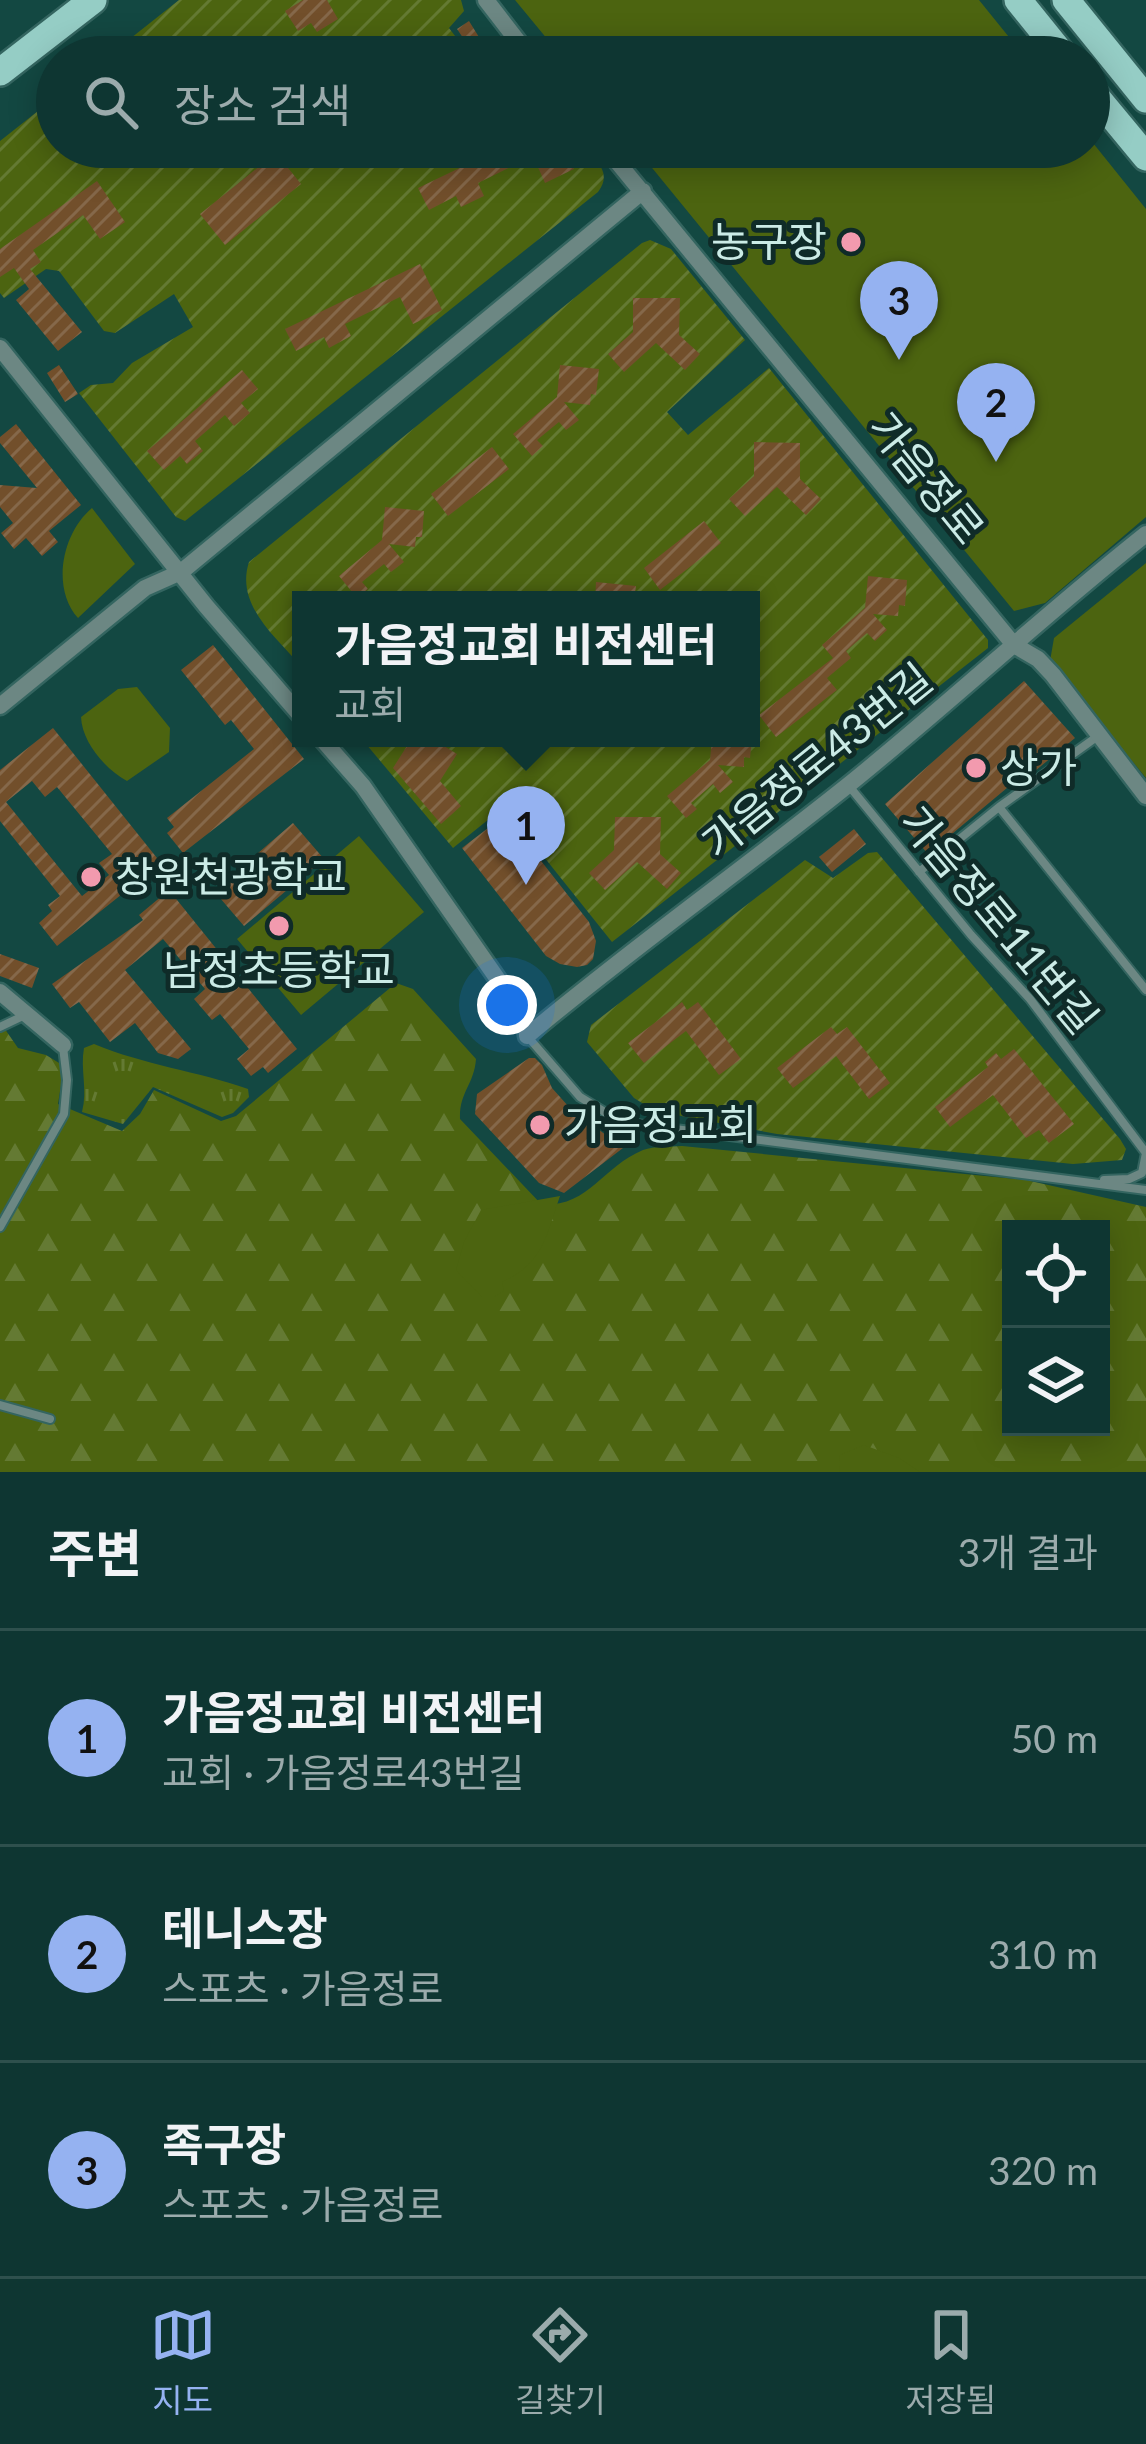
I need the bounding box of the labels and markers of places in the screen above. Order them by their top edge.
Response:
place label: 농구장 [711,216,827,266]
marker: 농구장 [838,229,864,255]
pin: 3 [860,261,938,360]
pin: 2 [957,363,1035,462]
place label: 상가 [1000,742,1077,792]
marker: 상가 [963,755,989,781]
pin: 1 [487,786,565,885]
place label: 창원천광학교 [115,851,347,901]
marker: 창원천광학교 [78,864,104,890]
marker: 남정초등학교 [266,913,292,939]
place label: 남정초등학교 [163,944,395,994]
place label: 가음정교회 [564,1099,757,1149]
marker: 가음정교회 [527,1112,553,1138]

